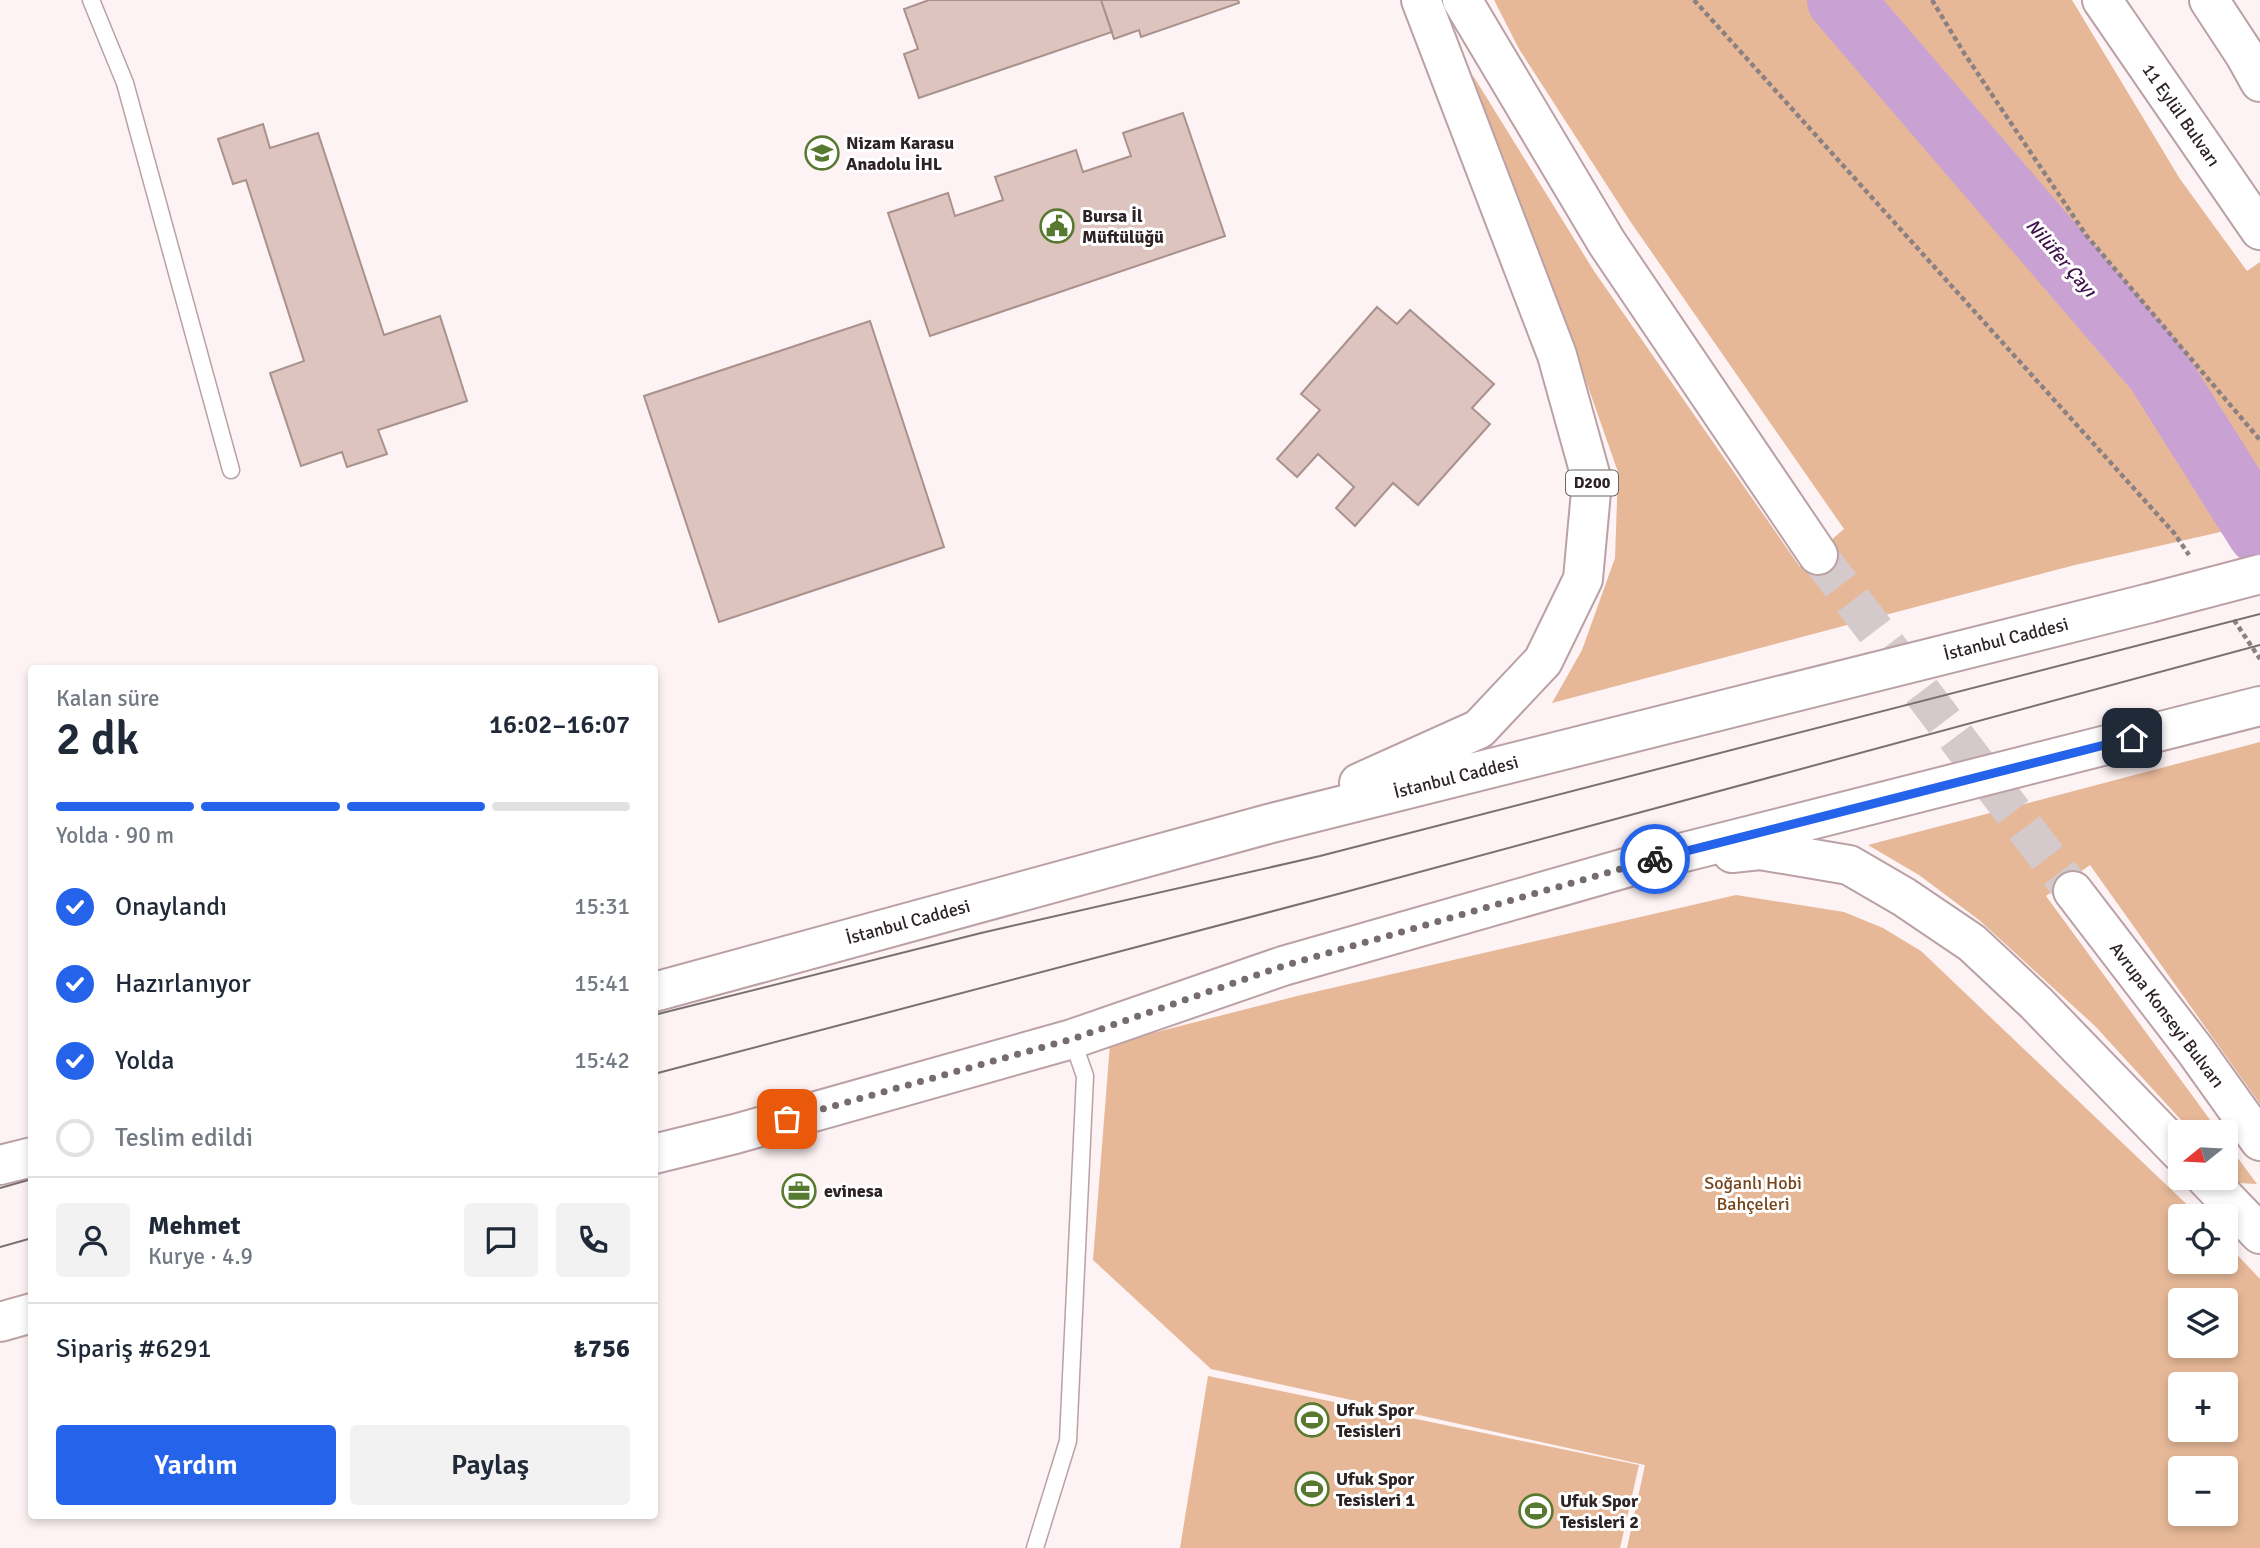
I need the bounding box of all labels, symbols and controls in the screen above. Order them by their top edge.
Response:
street label: 11 Eylül Bulvarı [2137,59,2225,171]
place label: Nizam Karasu Anadolu İHL [846,132,954,175]
school or university icon: Nizam Karasu Anadolu İHL [803,134,841,172]
place label: Bursa İl Müftülüğü [1082,205,1164,248]
public building icon: Bursa İl Müftülüğü [1038,207,1076,245]
water label: Nilüfer Çayı [2021,214,2102,303]
road number: D200 [1566,470,1618,496]
street label: İstanbul Caddesi [1941,613,2071,665]
text: Kalan süre [56,684,160,713]
pin [2102,708,2162,768]
text: 16:02–16:07 [489,709,630,741]
text: 2 dk [56,711,139,767]
icon: home [2113,719,2151,757]
street label: İstanbul Caddesi [1391,751,1521,803]
text: Yolda · 90 m [56,821,174,850]
courier [1620,824,1690,894]
icon: bike [1636,840,1674,878]
icon: check [56,888,94,926]
text: Onaylandı [115,891,227,923]
text: 15:31 [574,892,630,921]
street label: İstanbul Caddesi [843,895,973,949]
street label: Avrupa Konseyi Bulvarı [2105,938,2229,1092]
icon: check [56,965,94,1003]
text: Hazırlanıyor [115,968,251,1000]
text: 15:41 [574,969,630,998]
icon: check [56,1042,94,1080]
text: Yolda [115,1045,175,1077]
text: 15:42 [574,1046,630,1075]
pin [757,1089,817,1149]
icon: bag [768,1100,806,1138]
north arrow [2168,1120,2238,1190]
map controls [2168,1120,2238,1526]
text: Teslim edildi [115,1122,253,1154]
office icon: evinesa [780,1172,818,1210]
park label: Soğanlı Hobi Bahçeleri [1704,1172,1802,1215]
place label: evinesa [824,1180,883,1202]
button: person [56,1203,130,1277]
button: chat [464,1203,538,1277]
button: phone [556,1203,630,1277]
button: locate [2168,1204,2238,1274]
text: Mehmet [148,1210,240,1242]
text: Kurye · 4.9 [148,1242,253,1271]
button: layers [2168,1288,2238,1358]
text: Sipariş #6291 [56,1333,212,1365]
text: ₺756 [574,1333,630,1365]
button: + [2168,1372,2238,1442]
place label: Ufuk Spor Tesisleri [1336,1399,1415,1442]
sports icon: Ufuk Spor Tesisleri [1293,1401,1331,1439]
button: Yardım [56,1425,336,1505]
button: Paylaş [350,1425,630,1505]
button: − [2168,1456,2238,1526]
place label: Ufuk Spor Tesisleri 1 [1336,1468,1415,1511]
sports icon: Ufuk Spor Tesisleri 1 [1293,1470,1331,1508]
place label: Ufuk Spor Tesisleri 2 [1560,1490,1639,1533]
sports icon: Ufuk Spor Tesisleri 2 [1517,1492,1555,1530]

